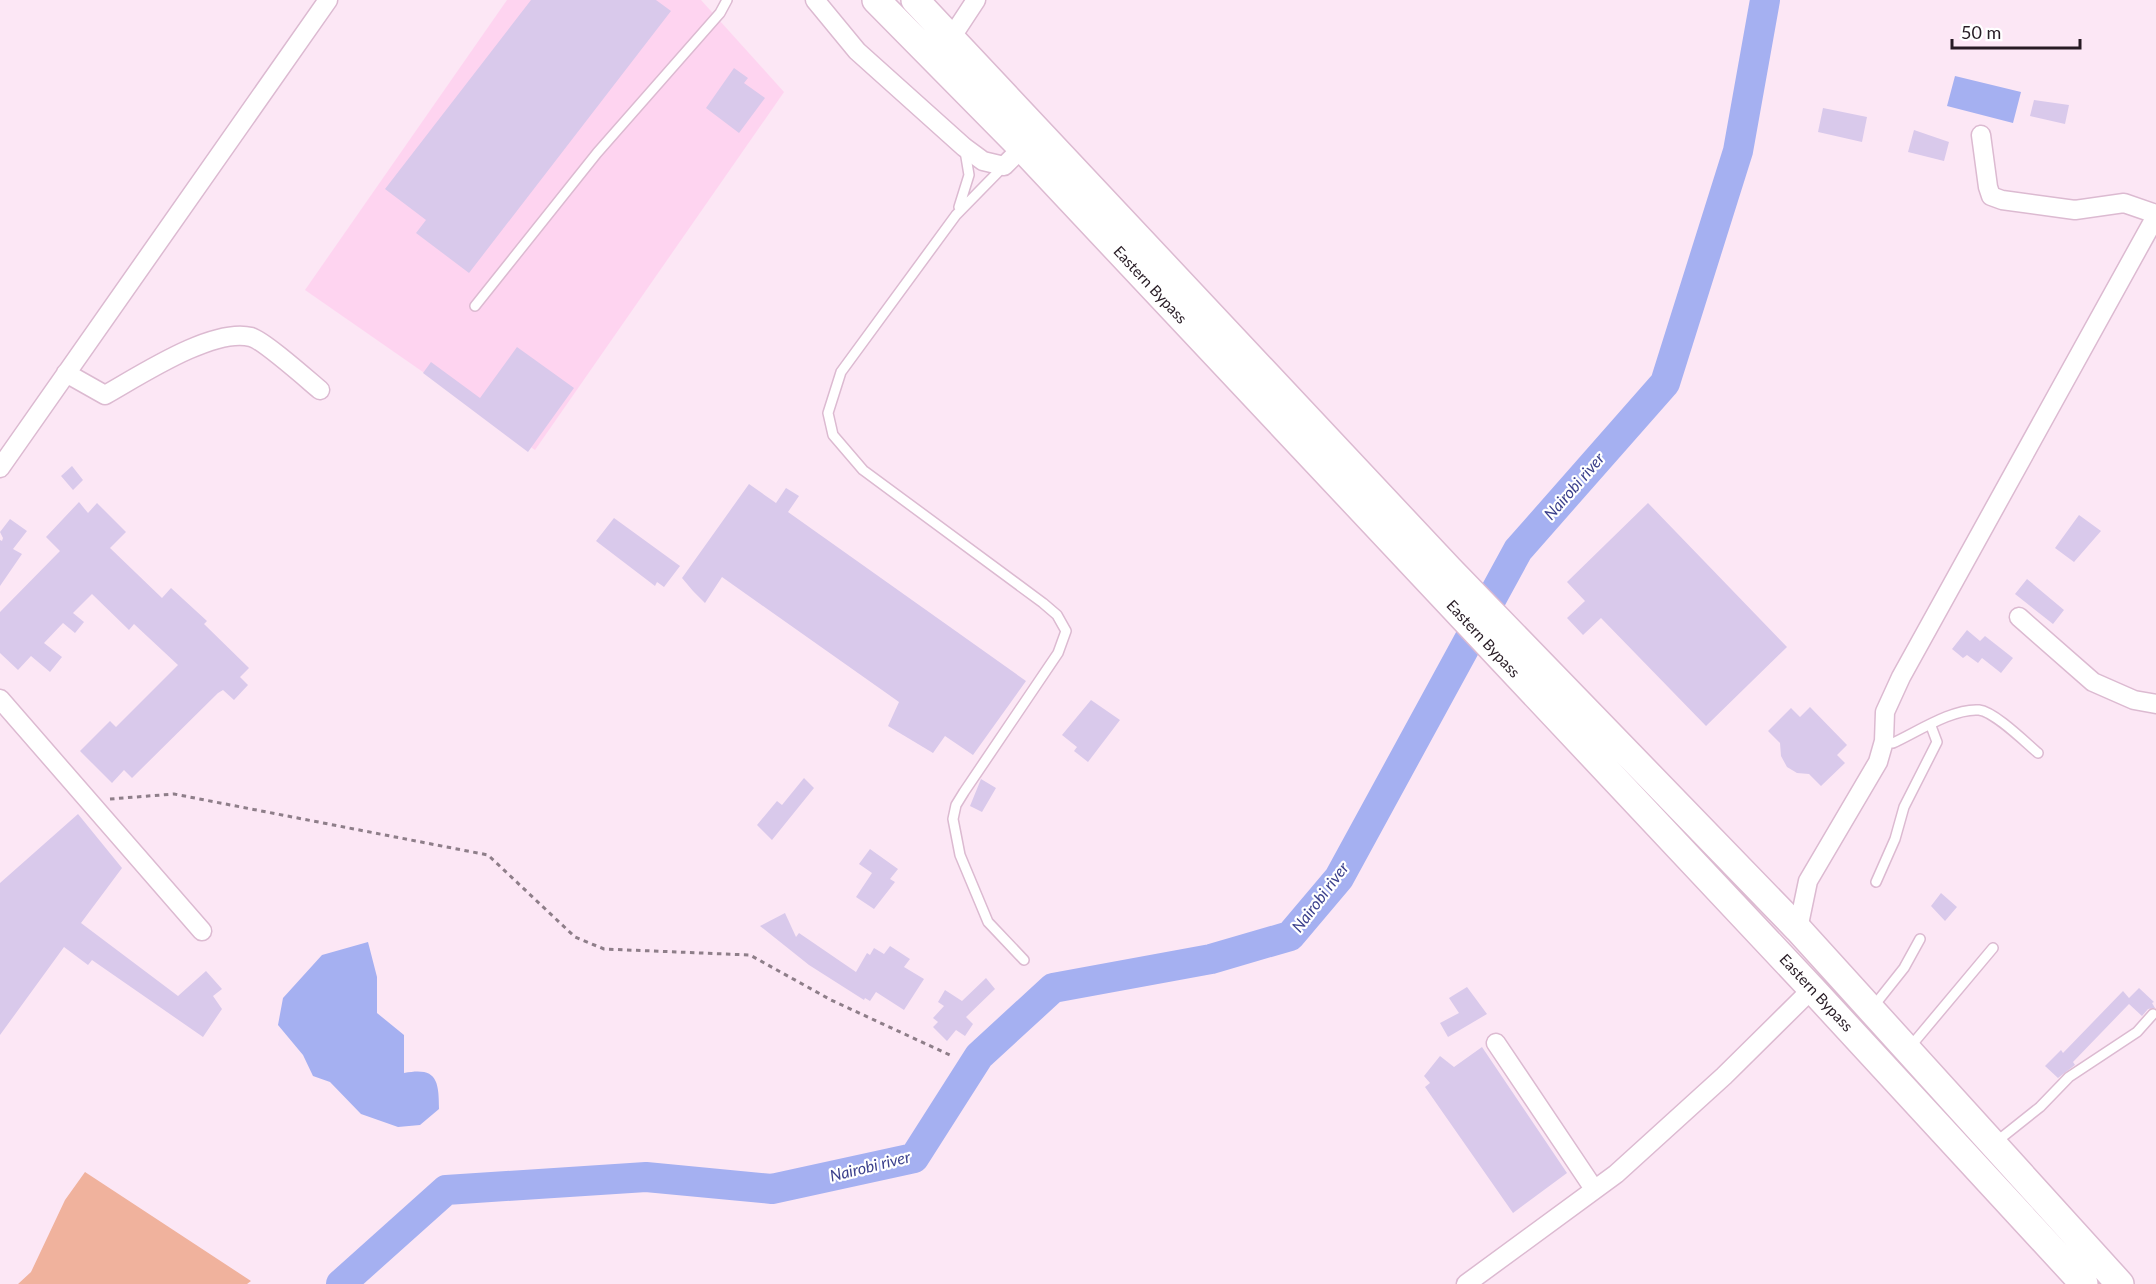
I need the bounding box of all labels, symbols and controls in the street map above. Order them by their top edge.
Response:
scale bar [1952,12,2080,50]
text: 50 m [1961,21,2001,43]
street label: Eastern Bypass [1110,242,1191,327]
water label: Nairobi river [1540,448,1608,523]
street label: Eastern Bypass [1443,596,1524,681]
water label: Nairobi river [1287,858,1352,935]
street label: Eastern Bypass [1776,950,1857,1035]
water label: Nairobi river [828,1146,913,1185]

